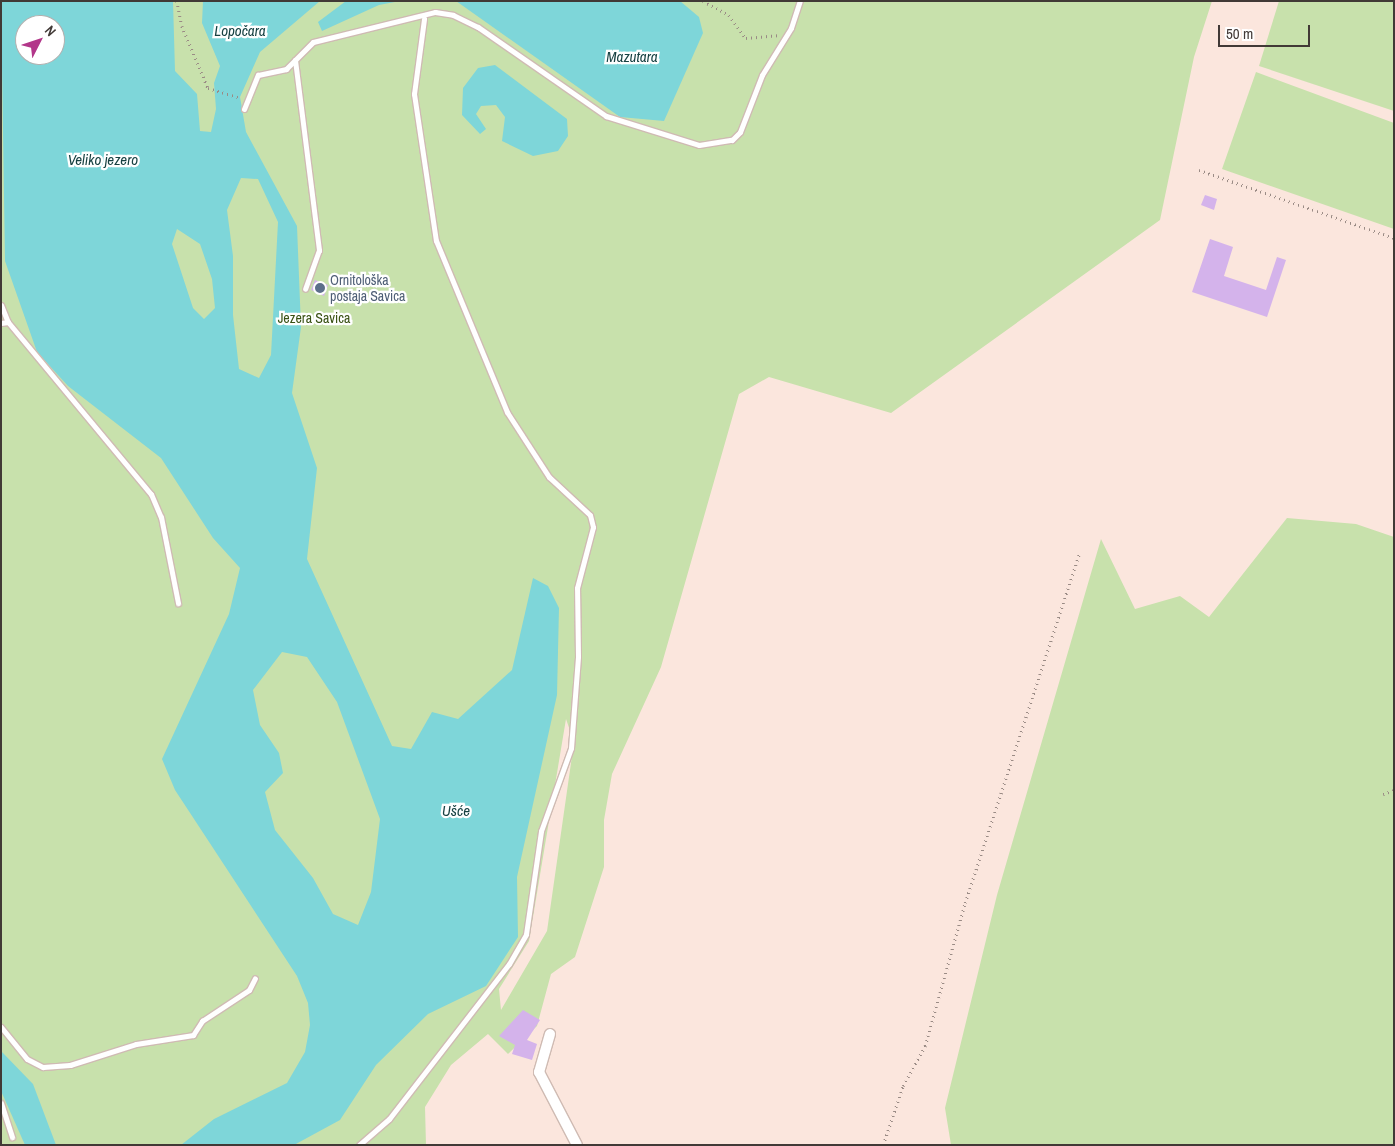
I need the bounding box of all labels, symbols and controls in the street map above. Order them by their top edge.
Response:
north arrow [15,15,65,65]
scale bar [1220,15,1312,47]
text: N [41,22,60,40]
water label: Lopočara [214,22,266,40]
text: 50 m [1226,23,1253,44]
water label: Mazutara [606,48,658,66]
water label: Veliko jezero [68,151,138,169]
place label: Ornitološka postaja Savica [330,272,405,304]
marker: Ornitološka postaja Savica [314,282,326,294]
park label: Jezera Savica [278,310,350,326]
water label: Ušće [442,802,470,820]

